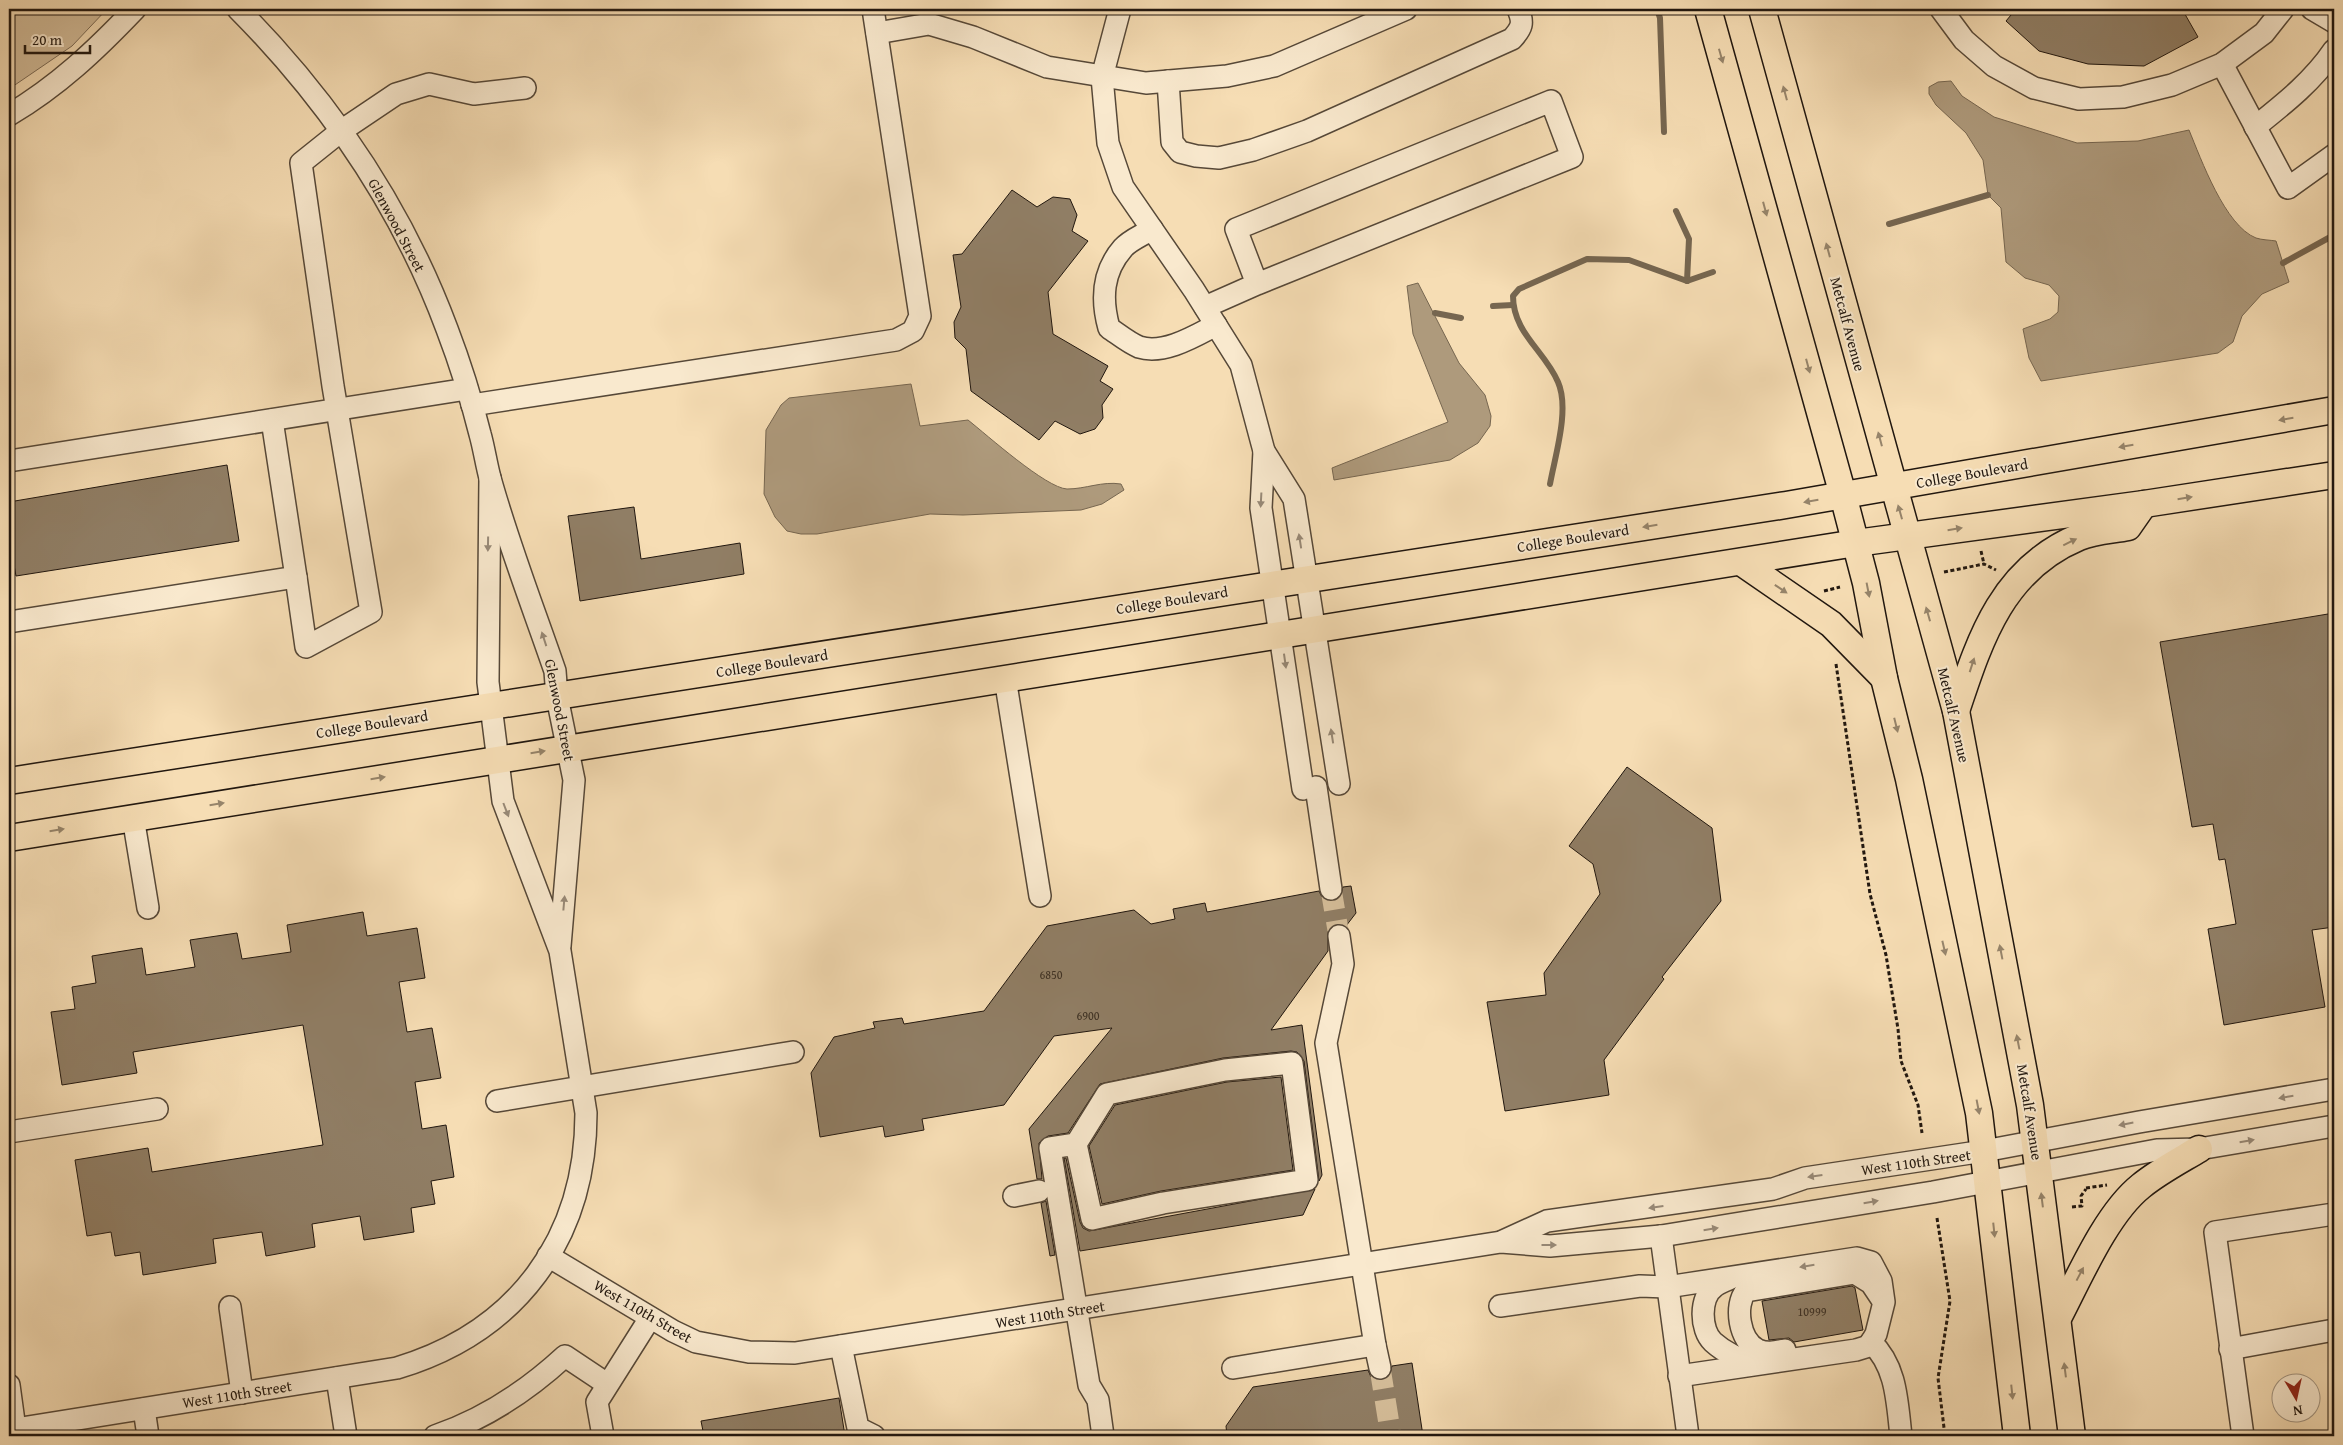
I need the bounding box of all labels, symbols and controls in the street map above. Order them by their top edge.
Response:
scale bar [25,22,90,54]
text: 20 m [32,29,63,50]
one-way arrow [1718,48,1726,63]
one-way arrow [1781,86,1789,101]
street label: Glenwood Street [363,174,431,276]
one-way arrow [1761,202,1769,217]
one-way arrow [1824,242,1832,257]
street label: Metcalf Avenue [1825,275,1871,373]
one-way arrow [1805,358,1813,373]
one-way arrow [2278,415,2294,423]
one-way arrow [1876,432,1884,447]
one-way arrow [2118,443,2134,451]
street label: College Boulevard [1915,453,2029,493]
one-way arrow [1257,492,1265,508]
one-way arrow [2178,494,2194,502]
one-way arrow [1802,497,1818,505]
one-way arrow [1896,504,1904,519]
street label: College Boulevard [1516,519,1630,557]
one-way arrow [1642,523,1658,531]
one-way arrow [1947,525,1963,533]
one-way arrow [1296,532,1304,548]
one-way arrow [484,536,492,552]
one-way arrow [2063,538,2077,546]
street label: College Boulevard [1115,581,1229,619]
one-way arrow [1864,583,1872,599]
one-way arrow [1774,584,1788,594]
one-way arrow [1924,606,1932,621]
one-way arrow [540,632,547,647]
street label: College Boulevard [715,644,829,682]
one-way arrow [1281,653,1289,669]
street label: Glenwood Street [540,657,580,763]
one-way arrow [1968,657,1976,672]
street label: Metcalf Avenue [1933,665,1975,765]
street label: College Boulevard [315,705,429,743]
one-way arrow [1892,718,1900,733]
one-way arrow [1327,727,1335,743]
one-way arrow [530,748,546,756]
one-way arrow [370,773,386,781]
one-way arrow [210,799,226,807]
one-way arrow [502,803,510,818]
one-way arrow [49,825,65,833]
one-way arrow [560,895,568,911]
one-way arrow [1940,941,1948,956]
one-way arrow [1997,944,2005,960]
house number: 6850 [1039,966,1063,983]
house number: 6900 [1076,1007,1100,1024]
one-way arrow [2014,1033,2022,1049]
street label: Metcalf Avenue [2012,1063,2048,1161]
one-way arrow [2278,1093,2294,1101]
one-way arrow [1974,1100,1982,1116]
one-way arrow [2118,1121,2134,1129]
one-way arrow [2239,1136,2255,1144]
street label: West 110th Street [1860,1144,1973,1180]
one-way arrow [1807,1172,1823,1180]
one-way arrow [2038,1192,2046,1208]
one-way arrow [1864,1198,1880,1206]
one-way arrow [1648,1203,1664,1211]
one-way arrow [1990,1223,1998,1239]
one-way arrow [1703,1225,1719,1233]
one-way arrow [1542,1241,1558,1249]
one-way arrow [1799,1262,1815,1270]
one-way arrow [2076,1268,2085,1281]
street label: West 110th Street [590,1274,697,1348]
street label: West 110th Street [994,1295,1107,1333]
house number: 10999 [1798,1303,1827,1320]
one-way arrow [2060,1362,2068,1378]
north arrow [2270,1372,2320,1422]
street label: West 110th Street [181,1375,294,1413]
one-way arrow [2008,1384,2016,1400]
text: N [2291,1400,2304,1422]

